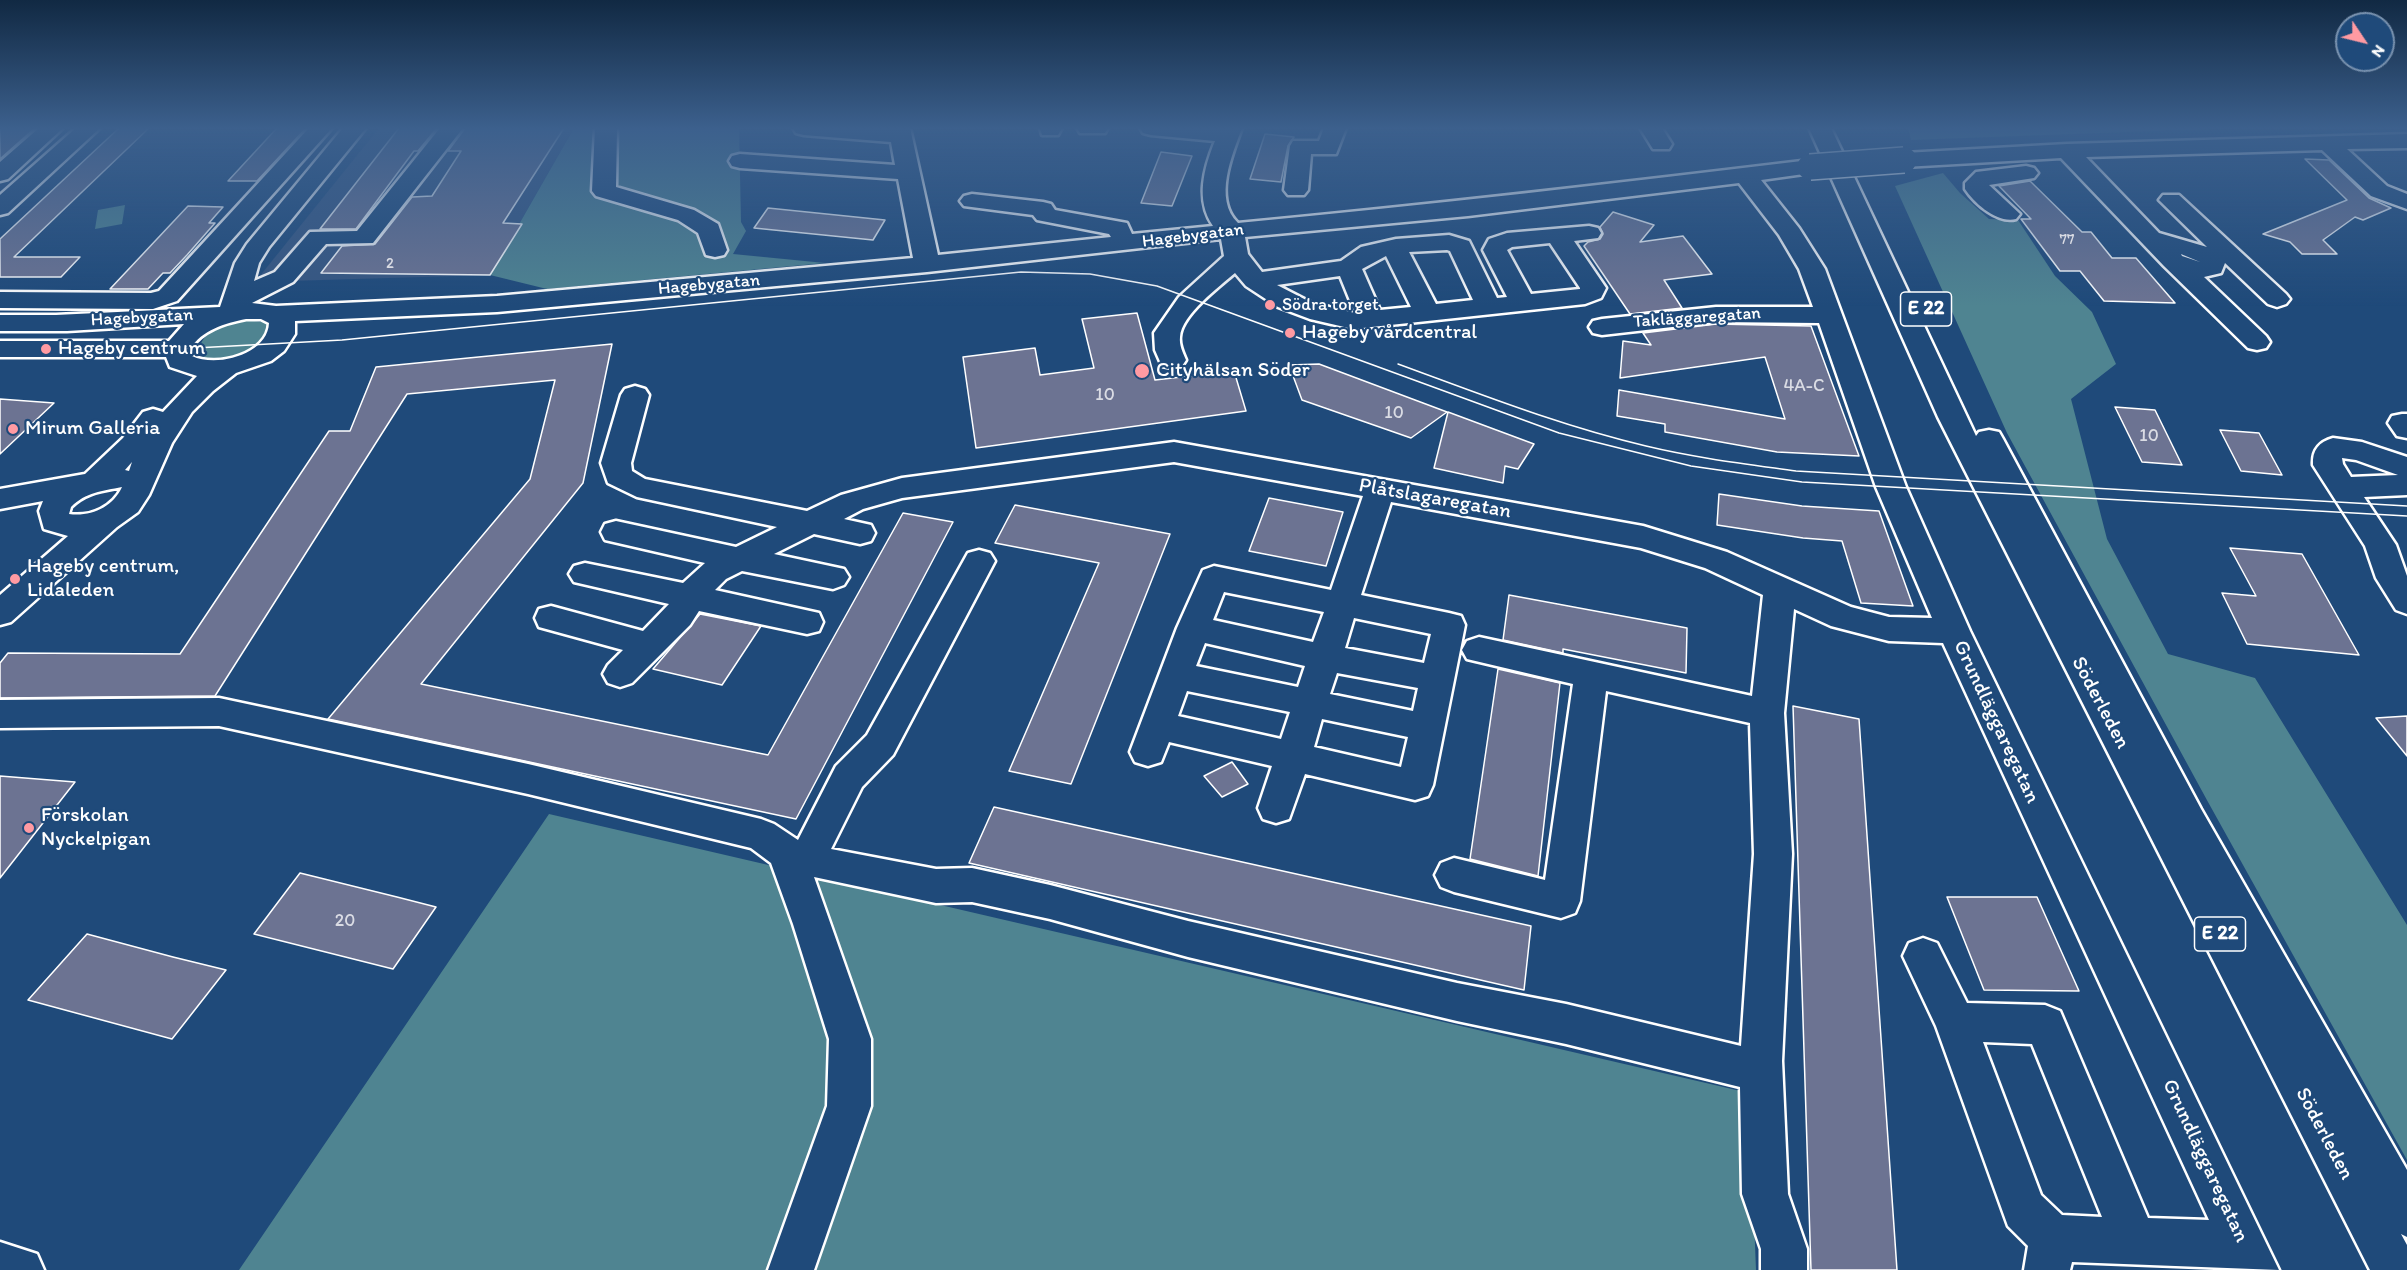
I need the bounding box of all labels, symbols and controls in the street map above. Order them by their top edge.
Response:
north arrow [2335,12,2395,72]
text: N [2368,42,2389,61]
street label: Hagebygatan [1141,219,1245,253]
house number: 77 [2060,231,2074,249]
house number: 2 [386,255,394,273]
street label: Hagebygatan [657,270,761,300]
road number: E 22 [1900,292,1952,326]
place label: Södra torget [1282,294,1379,316]
marker: Södra torget [1263,298,1277,312]
street label: Takläggaregatan [1632,303,1762,333]
street label: Hagebygatan [90,305,194,331]
place label: Hageby vårdcentral [1302,320,1477,346]
marker: Hageby vårdcentral [1283,326,1297,340]
place label: Hageby centrum [58,336,205,362]
marker: Hageby centrum [39,342,53,356]
place label: Cityhälsan Söder [1156,358,1310,384]
marker: Cityhälsan Söder [1133,362,1151,380]
house number: 4A-C [1783,375,1825,397]
house number: 10 [1095,384,1115,406]
house number: 10 [1384,402,1404,424]
place label: Mirum Galleria [25,416,160,442]
marker: Mirum Galleria [6,422,20,436]
house number: 10 [2139,425,2159,447]
street label: Plåtslagaregatan [1357,473,1513,525]
place label: Hageby centrum, Lidaleden [27,554,179,604]
marker: Hageby centrum, Lidaleden [8,572,22,586]
street label: Grundläggaregatan [1947,637,2045,807]
street label: Söderleden [2065,653,2135,753]
place label: Förskolan Nyckelpigan [41,803,151,853]
marker: Förskolan Nyckelpigan [22,821,36,835]
house number: 20 [335,910,355,932]
road number: E 22 [2194,917,2246,951]
street label: Grundläggaregatan [2156,1076,2254,1246]
street label: Söderleden [2289,1084,2359,1184]

